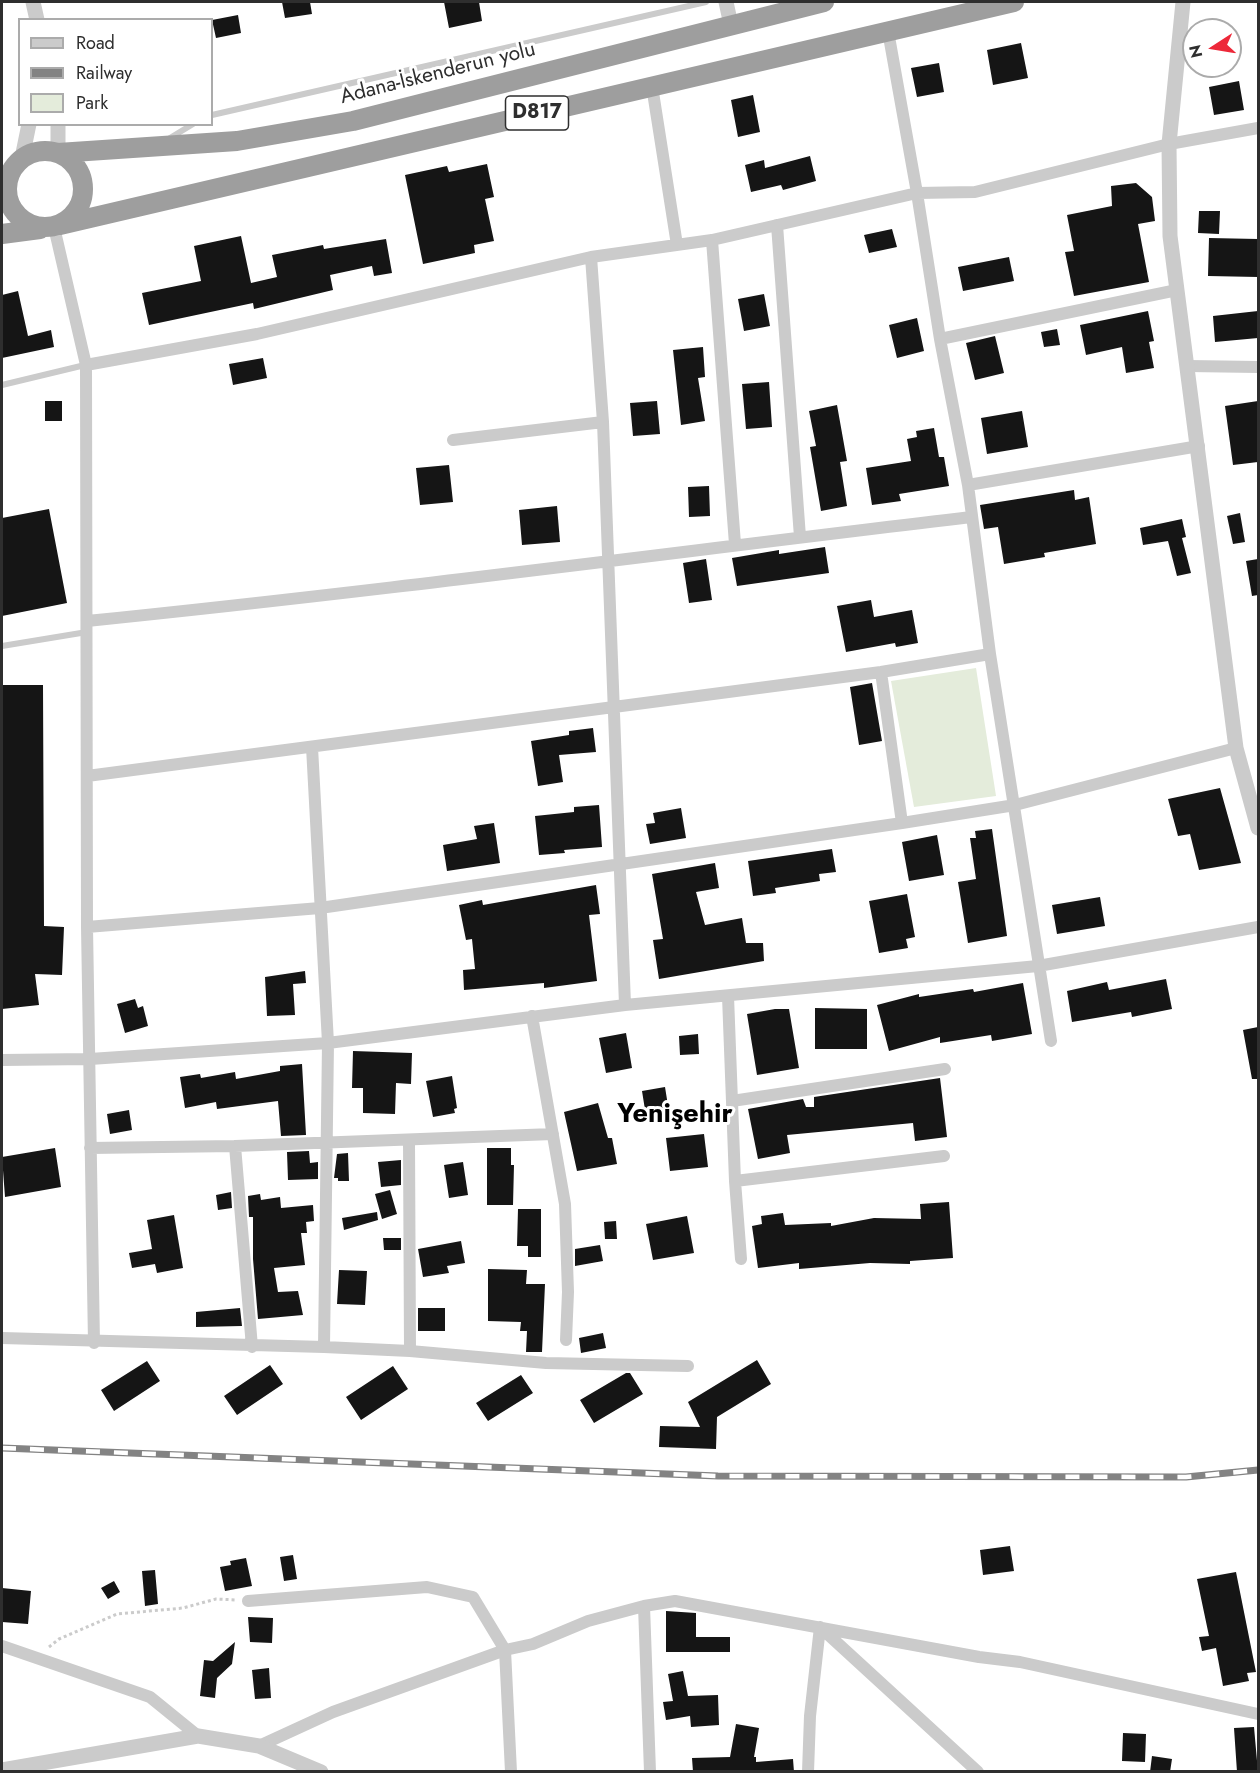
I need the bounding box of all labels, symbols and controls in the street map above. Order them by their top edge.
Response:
legend [18,18,213,126]
north arrow [1182,18,1242,78]
text: Road [76,30,115,56]
street label: Adana-İskenderun yolu [338,38,538,110]
text: N [1183,43,1208,60]
text: Railway [76,60,132,86]
text: Park [76,90,108,116]
road number: D817 [506,96,568,130]
district label: Yenişehir [617,1099,733,1131]

